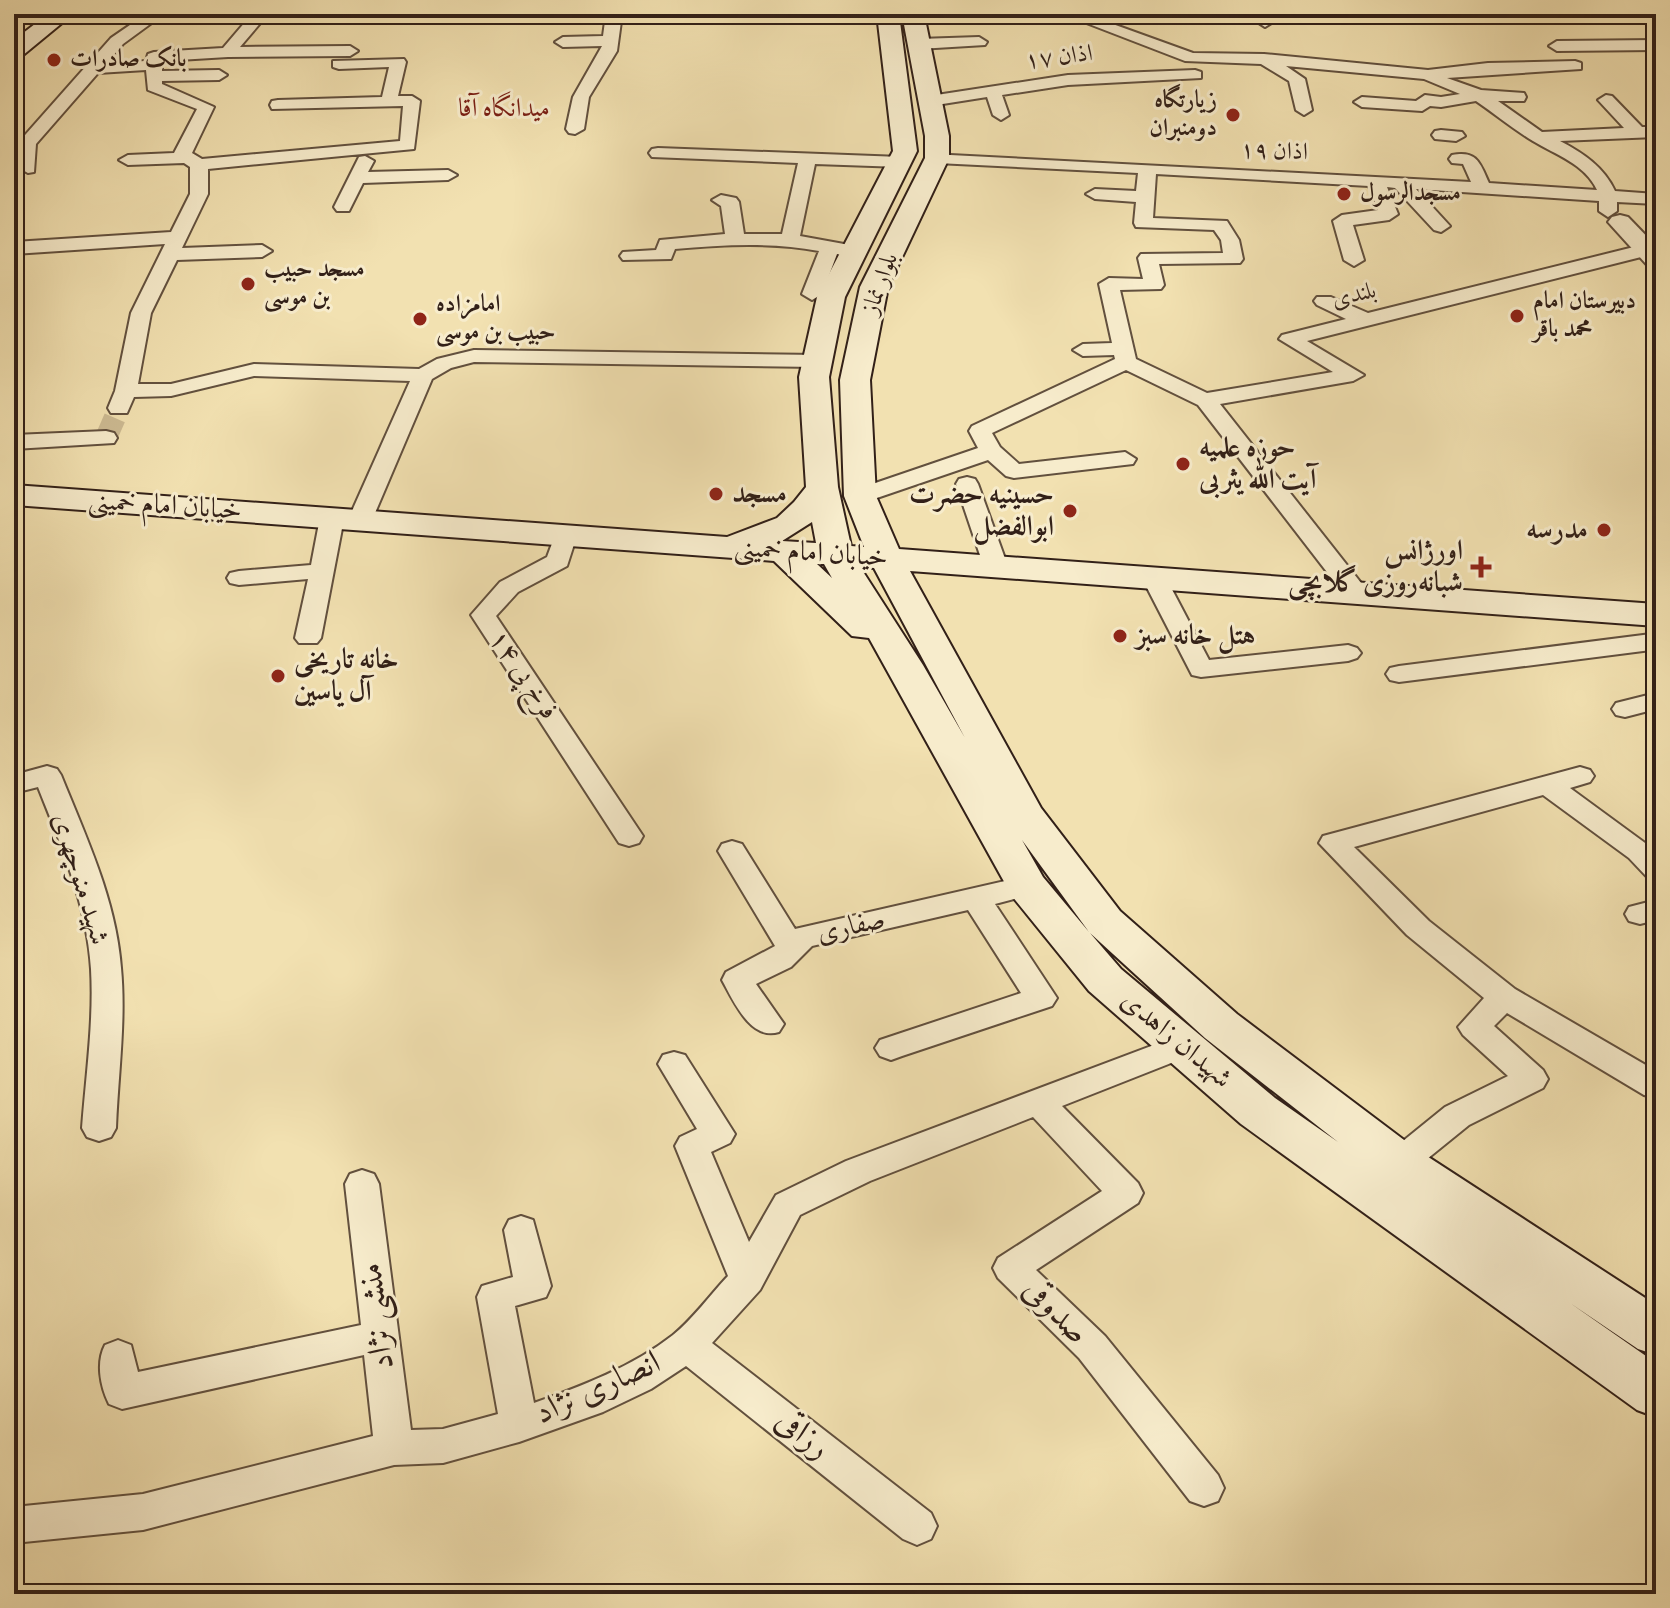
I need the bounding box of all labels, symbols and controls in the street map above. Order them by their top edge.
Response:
street label: اذان ۱۷ [1023,37,1095,79]
place label: بانک صادرات [70,43,187,77]
marker: بانک صادرات [45,51,63,69]
place label: زیارتگاه دومنبران [1149,83,1217,146]
district label: میدانگاه آقا [458,91,550,127]
marker: زیارتگاه دومنبران [1224,106,1242,124]
street label: اذان ۱۹ [1240,134,1308,170]
place label: مسجدالرسول [1360,177,1461,211]
marker: مسجدالرسول [1335,185,1353,203]
street label: بلوار نماز [853,248,908,322]
place label: مسجد حبیب بن موسی [264,253,365,315]
street label: بلندی [1328,274,1380,318]
marker: مسجد حبیب بن موسی [239,275,257,293]
place label: دبیرستان امام محمد باقر [1530,285,1636,347]
place label: امامزاده حبیب بن موسی [436,288,556,350]
marker: دبیرستان امام محمد باقر [1508,307,1526,325]
marker: امامزاده حبیب بن موسی [411,310,429,328]
place label: حوزه علمیه آیت الله یثربی [1198,429,1319,500]
marker: حوزه علمیه آیت الله یثربی [1174,455,1192,473]
place label: مسجد [732,475,787,514]
place label: حسینیه حضرت ابوالفضل [909,476,1054,547]
street label: خیابان امام خمینی [87,481,243,534]
marker: مسجد [707,485,725,503]
marker: حسینیه حضرت ابوالفضل [1061,502,1079,520]
place label: مدرسه [1526,511,1588,550]
marker: مدرسه [1595,521,1613,539]
street label: خیابان امام خمینی [733,528,889,581]
place label: اورژانس شبانه‌روزی گلابچی [1288,532,1463,603]
marker: اورژانس شبانه‌روزی گلابچی [1470,556,1492,578]
place label: هتل خانه سبز [1133,617,1255,656]
street label: فرخ پی ۱۴ [475,622,567,730]
marker: هتل خانه سبز [1111,627,1129,645]
place label: خانه تاریخی آل یاسین [294,641,399,712]
marker: خانه تاریخی آل یاسین [269,667,287,685]
street label: شهید منوچهری [42,808,118,950]
street label: صفاری [813,900,889,954]
street label: شهیدان زاهدی [1112,982,1240,1098]
street label: منشی نژاد [348,1260,408,1372]
street label: صدوقی [1011,1268,1099,1356]
street label: انصاری نژاد [527,1340,669,1438]
street label: رزاقی [764,1398,840,1472]

